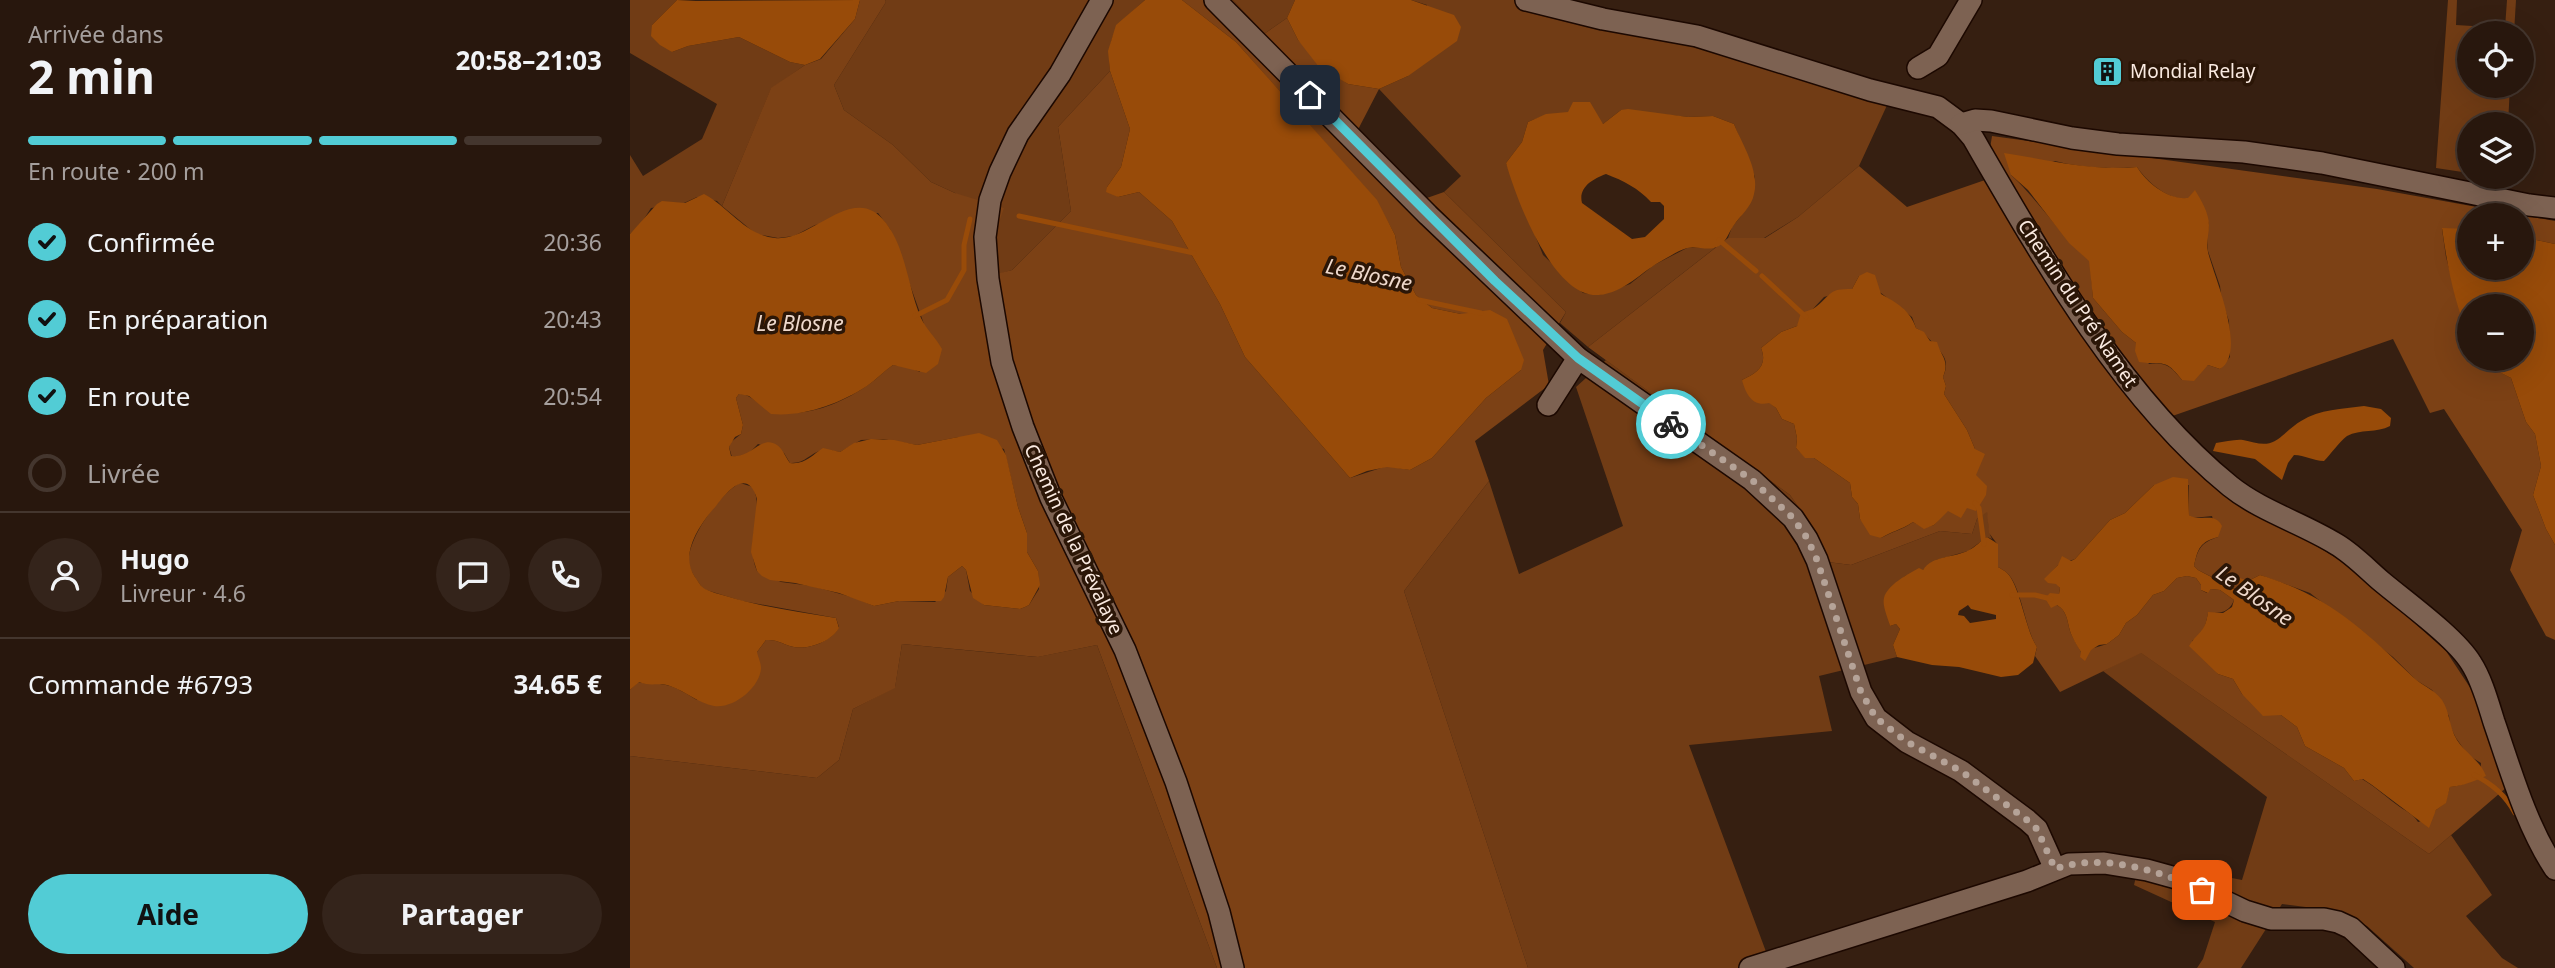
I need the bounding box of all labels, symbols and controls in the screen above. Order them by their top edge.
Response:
text: Arrivée dans [28,18,164,50]
map controls [2457,21,2534,371]
button: locate [2457,21,2534,98]
text: 20:58–21:03 [455,42,602,78]
text: 2 min [28,45,155,107]
building icon: Mondial Relay [2090,54,2124,88]
place label: Mondial Relay [2130,58,2256,84]
pin [1280,65,1340,125]
icon: home [1291,76,1329,114]
button: layers [2457,112,2534,189]
text: En route · 200 m [28,155,205,187]
button: + [2457,203,2534,280]
street label: Chemin du Pré Namet [2012,214,2144,392]
icon: check [28,223,66,261]
text: Confirmée [87,224,215,260]
text: 20:36 [543,226,602,258]
water label: Le Blosne [1323,251,1415,297]
button: − [2457,294,2534,371]
icon: check [28,300,66,338]
text: En préparation [87,301,268,337]
text: 20:43 [543,303,602,335]
water label: Le Blosne [756,309,844,337]
icon: check [28,377,66,415]
text: En route [87,378,190,414]
text: 20:54 [543,380,602,412]
courier [1636,389,1706,459]
icon: bike [1652,405,1690,443]
street label: Chemin de la Prévalaye [1018,440,1130,638]
text: Livrée [87,455,160,491]
button: person [28,538,102,612]
button: chat [436,538,510,612]
button: phone [528,538,602,612]
text: Hugo [120,541,189,577]
water label: Le Blosne [2211,558,2299,632]
text: Livreur · 4.6 [120,577,246,609]
text: Commande #6793 [28,666,253,702]
text: 34.65 € [514,666,602,702]
pin [2172,860,2232,920]
icon: bag [2183,871,2221,909]
button: Aide [28,874,308,954]
button: Partager [322,874,602,954]

